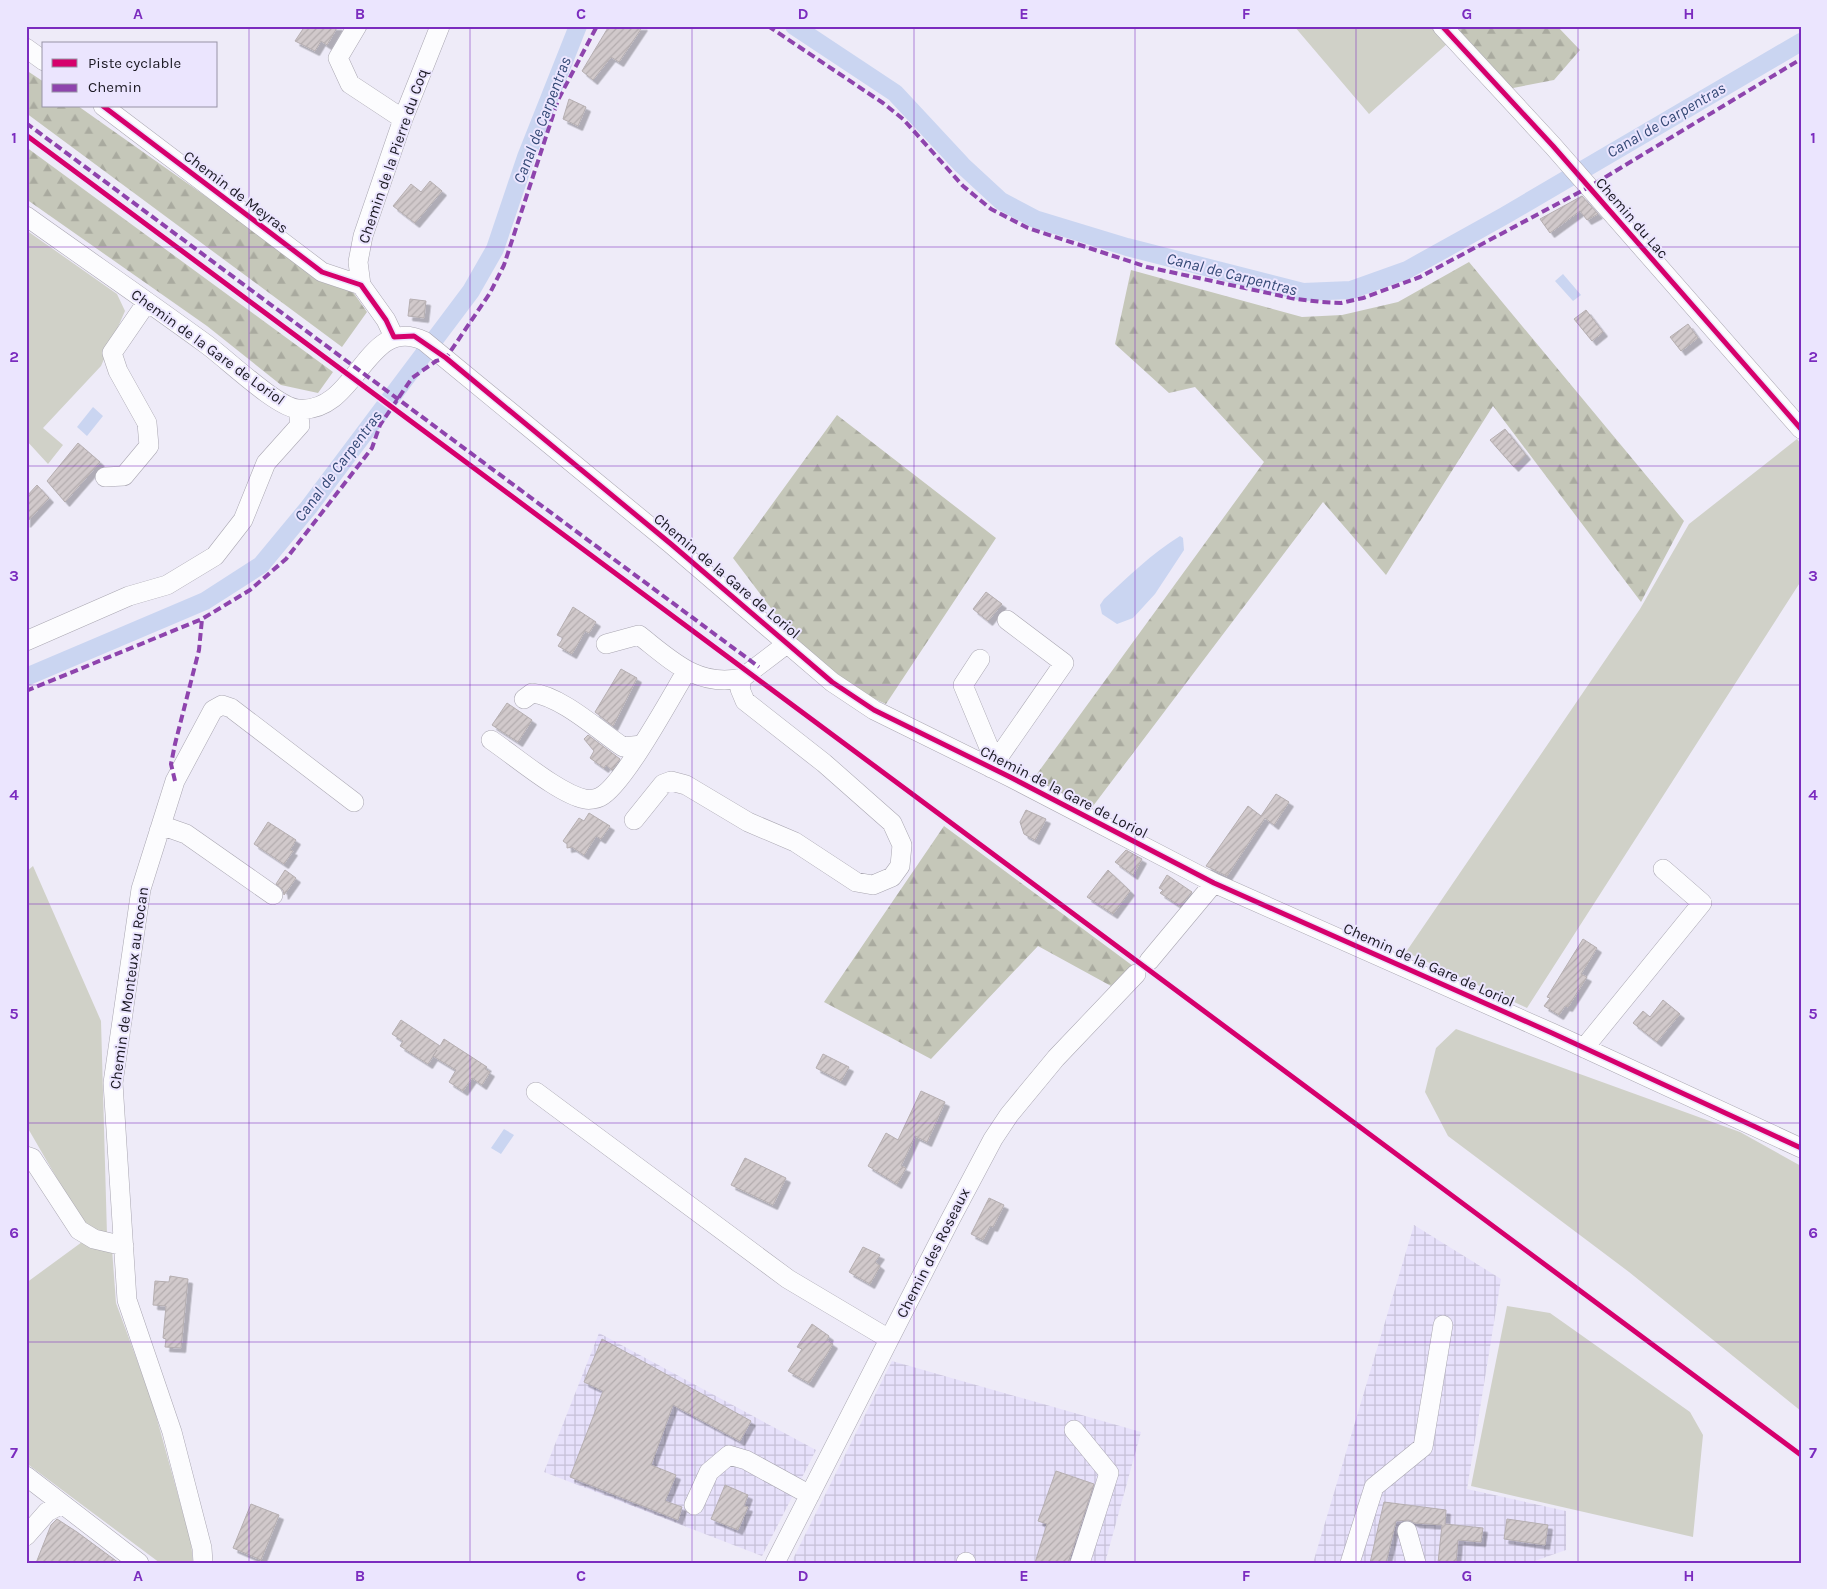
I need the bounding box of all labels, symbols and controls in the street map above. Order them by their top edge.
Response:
text: A [133,4,143,23]
text: B [355,4,365,23]
text: C [576,4,586,23]
text: D [798,4,809,23]
text: E [1019,4,1029,23]
text: F [1242,4,1251,23]
text: G [1462,4,1472,23]
text: H [1683,4,1695,23]
legend [42,42,218,108]
text: Piste cyclable [88,54,181,72]
water label: Canal de Carpentras [509,54,575,186]
street label: Chemin de la Pierre du Coq [355,66,431,246]
text: Chemin [88,78,142,96]
water label: Canal de Carpentras [1603,78,1729,162]
text: 1 [11,128,17,147]
text: 1 [1810,128,1816,147]
street label: Chemin de Meyras [180,147,292,237]
street label: Chemin du Lac [1592,174,1672,262]
water label: Canal de Carpentras [1165,249,1300,300]
street label: Chemin de la Gare de Loriol [128,285,288,409]
text: 2 [9,347,19,366]
text: 2 [1808,347,1818,366]
water label: Canal de Carpentras [290,406,386,525]
street label: Chemin de la Gare de Loriol [650,509,804,643]
text: 3 [9,566,19,585]
text: 3 [1808,566,1818,585]
street label: Chemin de la Gare de Loriol [977,742,1151,842]
text: 4 [9,785,19,804]
text: 4 [1808,785,1818,804]
street label: Chemin de Monteux au Rocan [106,886,152,1090]
street label: Chemin de la Gare de Loriol [1341,919,1517,1011]
text: 5 [9,1004,19,1023]
text: 5 [1808,1004,1818,1023]
street label: Chemin des Roseaux [892,1185,974,1321]
text: 6 [9,1223,19,1242]
text: 6 [1808,1223,1818,1242]
text: 7 [10,1443,18,1462]
text: 7 [1809,1443,1817,1462]
text: A [133,1566,143,1585]
text: B [355,1566,365,1585]
text: C [576,1566,586,1585]
text: D [798,1566,809,1585]
text: E [1019,1566,1029,1585]
text: F [1242,1566,1251,1585]
text: G [1462,1566,1472,1585]
text: H [1683,1566,1695,1585]

